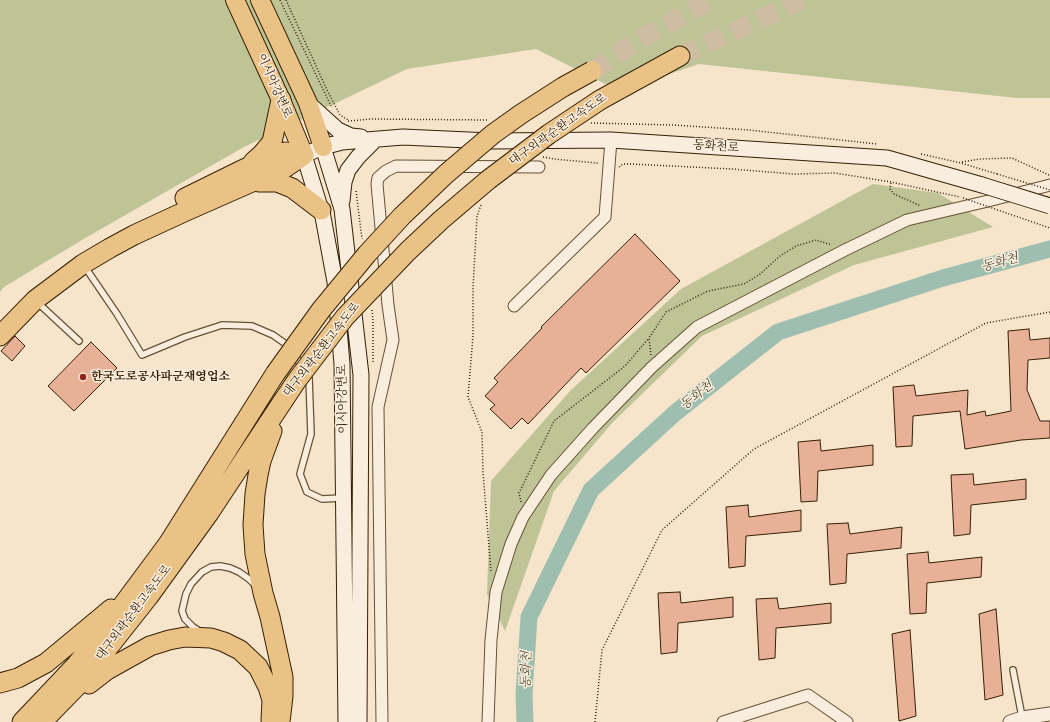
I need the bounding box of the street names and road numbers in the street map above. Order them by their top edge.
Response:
street label: 이시아강변로 [253,51,295,121]
street label: 대구외곽순환고속도로 [506,91,610,169]
street label: 동화천로 [692,138,740,156]
street label: 대구외곽순환고속도로 [281,300,363,400]
street label: 이시아강변로 [335,364,351,434]
street label: 대구외곽순환고속도로 [93,562,175,664]

